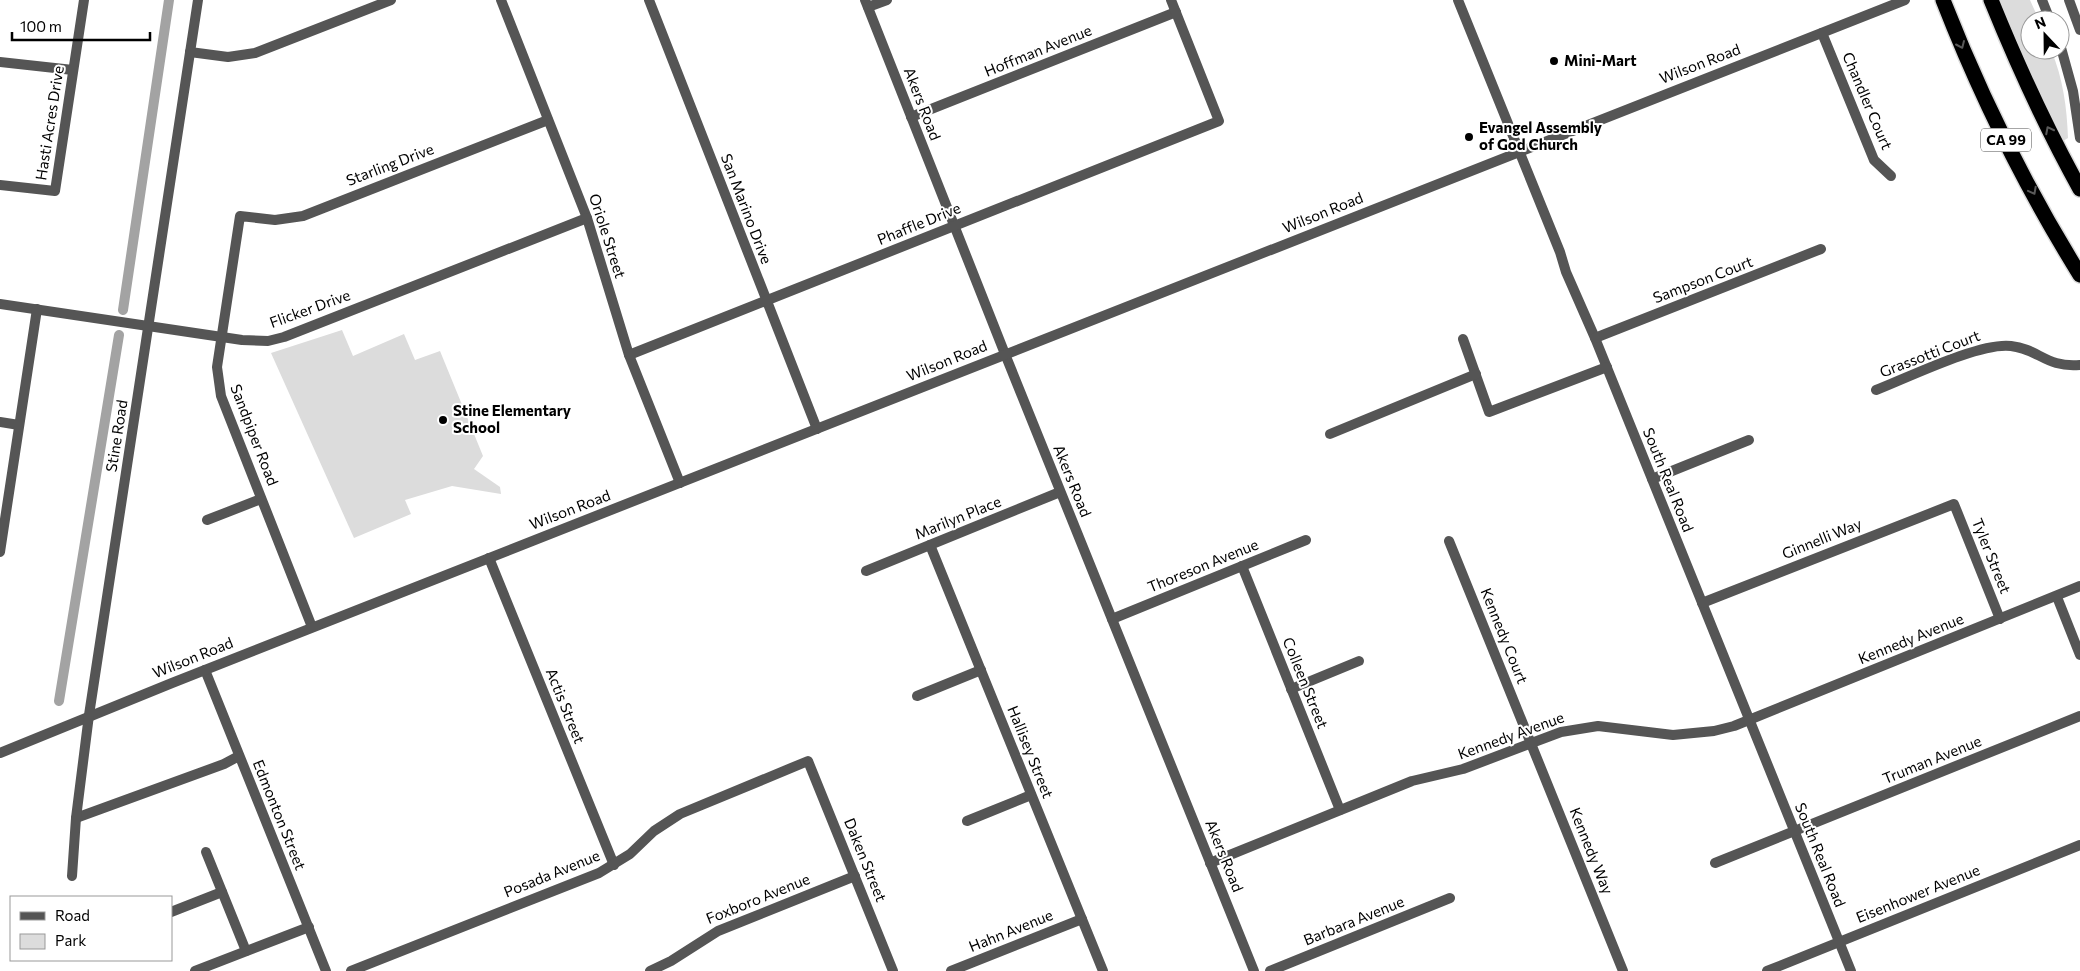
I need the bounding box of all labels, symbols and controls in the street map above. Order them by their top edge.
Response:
scale bar [12,10,150,42]
north arrow [2020,10,2070,60]
text: N [2032,13,2048,32]
text: 100 m [20,17,62,35]
street label: Hoffman Avenue [981,20,1094,80]
street label: Wilson Road [1657,39,1743,87]
one-way arrow [1955,40,1966,49]
street label: Chandler Court [1839,49,1897,152]
place label: Mini-Mart [1564,51,1637,69]
marker: Mini-Mart [1548,55,1560,67]
street label: Hasti Acres Drive [31,64,67,181]
street label: Akers Road [901,65,945,143]
place label: Evangel Assembly of God Church [1479,118,1603,153]
one-way arrow [2045,126,2055,135]
road number: CA 99 [1981,128,2031,152]
marker: Evangel Assembly of God Church [1463,131,1475,143]
street label: Starling Drive [343,139,436,189]
street label: San Marino Drive [718,151,776,266]
one-way arrow [2026,186,2036,195]
street label: Wilson Road [1280,188,1366,236]
street label: Oriole Street [586,191,630,280]
street label: Phaffle Drive [874,198,963,248]
street label: Sampson Court [1650,252,1755,306]
street label: Flicker Drive [267,285,353,331]
street label: Grassotti Court [1877,326,1982,380]
street label: Wilson Road [904,336,990,384]
street label: Sandpiper Road [227,381,283,488]
street label: Stine Road [101,398,131,473]
place label: Stine Elementary School [453,401,572,436]
marker: Stine Elementary School [437,414,449,426]
street label: South Real Road [1640,425,1698,534]
street label: Akers Road [1050,442,1096,519]
street label: Wilson Road [527,485,613,533]
street label: Marilyn Place [912,492,1003,543]
street label: Ginnelli Way [1779,514,1864,562]
street label: Tyler Street [1969,515,2015,596]
street label: Thoreson Avenue [1145,535,1261,596]
street label: Kennedy Court [1478,585,1532,686]
street label: Kennedy Avenue [1855,609,1966,667]
street label: Wilson Road [150,633,236,681]
street label: Colleen Street [1279,634,1332,731]
street label: Actis Street [543,665,589,746]
street label: Hallisey Street [1004,703,1058,800]
street label: Kennedy Avenue [1455,707,1566,763]
street label: Truman Avenue [1880,731,1984,787]
street label: Edmonton Street [250,757,310,872]
street label: South Real Road [1792,800,1850,909]
street label: Kennedy Way [1566,805,1618,897]
street label: Daken Street [841,815,891,904]
street label: Akers Road [1202,817,1248,894]
street label: Posada Avenue [501,846,602,901]
street label: Eisenhower Avenue [1853,860,1982,926]
street label: Foxboro Avenue [703,869,812,927]
street label: Barbara Avenue [1301,892,1407,948]
legend [10,896,172,961]
street label: Hahn Avenue [966,905,1055,955]
text: Road [55,906,90,924]
text: Park [55,931,86,949]

